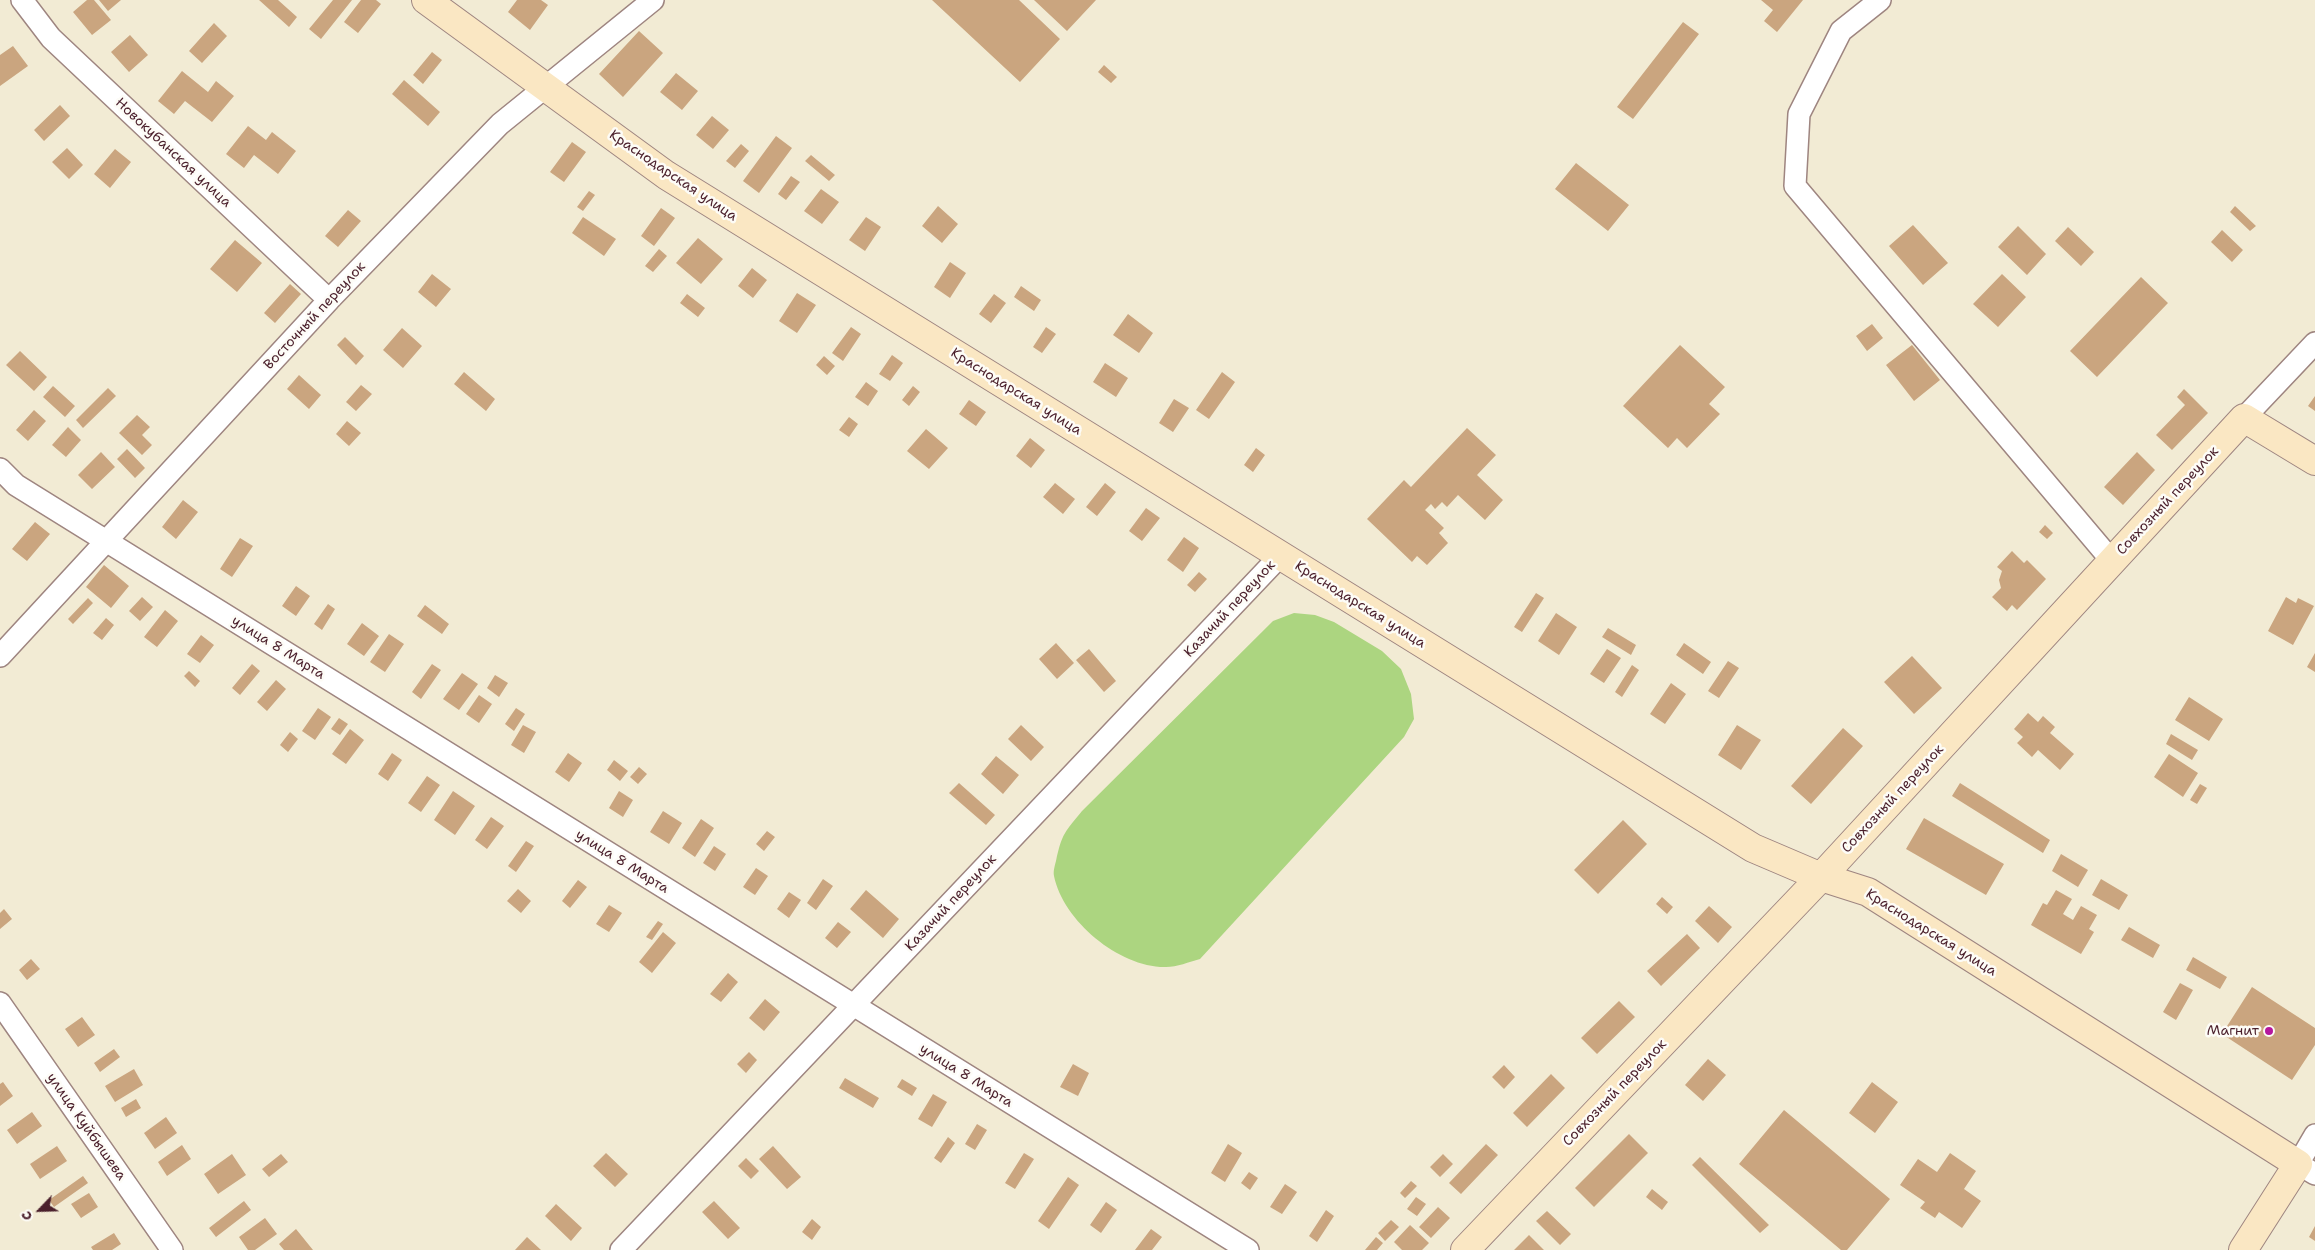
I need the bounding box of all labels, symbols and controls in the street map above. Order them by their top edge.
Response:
street label: Новокубанская улица [111,95,235,211]
street label: Краснодарская улица [606,127,740,225]
street label: Восточный переулок [261,259,369,373]
street label: Краснодарская улица [948,345,1084,439]
street label: Совхозный переулок [2113,443,2223,559]
street label: Казачий переулок [1181,557,1279,661]
street label: Краснодарская улица [1292,558,1428,652]
street label: улица 8 Марта [228,613,328,683]
street label: Совхозный переулок [1838,741,1948,857]
street label: улица 8 Марта [572,827,672,897]
street label: Казачий переулок [902,851,1000,955]
street label: Краснодарская улица [1863,886,1999,980]
place label: Магнит [2207,1023,2259,1039]
marker: Магнит [2263,1025,2275,1037]
street label: Совхозный переулок [1560,1036,1670,1150]
street label: улица 8 Марта [916,1041,1016,1111]
street label: улица Куйбышева [43,1070,129,1184]
north arrow [15,1185,65,1235]
text: С [16,1209,36,1224]

